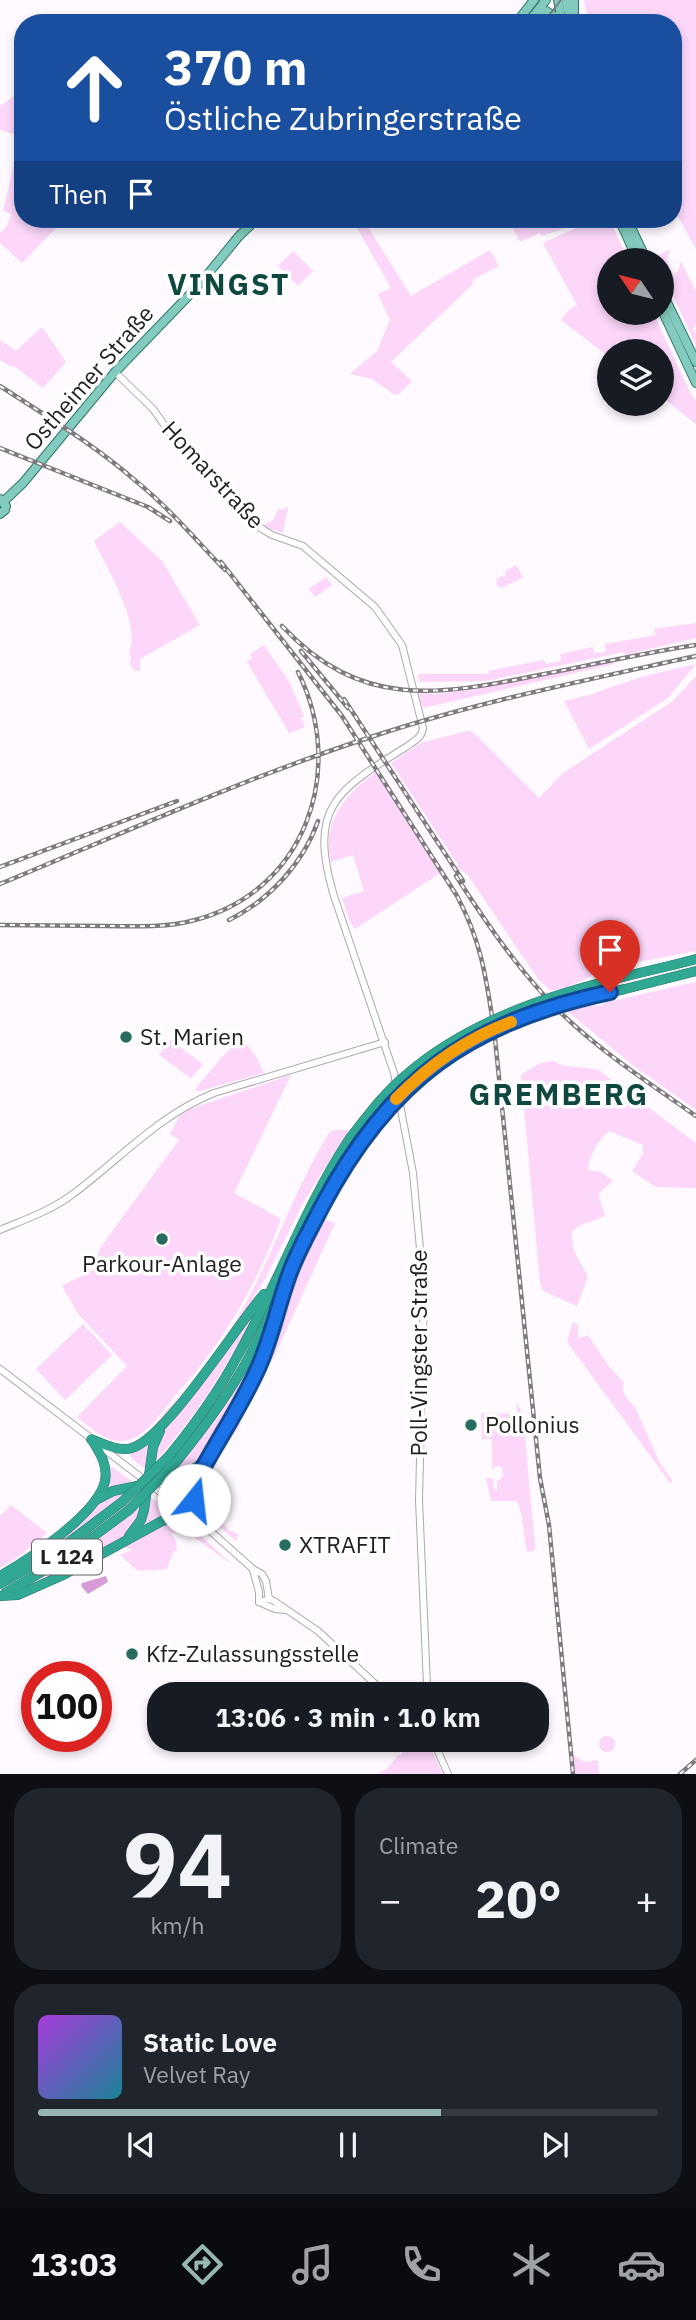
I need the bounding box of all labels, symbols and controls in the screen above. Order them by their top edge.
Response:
text: 370 m [164,35,308,98]
icon: ahead [49,42,140,133]
text: Östliche Zubringerstraße [164,97,522,139]
icon: arrive [122,175,160,213]
text: Then [49,177,108,211]
north arrow [597,248,674,326]
map controls [597,248,674,416]
district label: VINGST [167,264,291,303]
street label: Ostheimer Straße [17,299,160,456]
button: layers [597,339,674,416]
street label: Homarstraße [156,414,271,535]
pin [580,920,640,992]
icon: arrive [591,931,629,969]
place label: St. Marien [140,1021,244,1051]
marker: St. Marien [118,1029,134,1045]
district label: GREMBERG [469,1074,649,1113]
marker: Parkour-Anlage [154,1231,170,1247]
place label: Parkour-Anlage [82,1248,242,1278]
street label: Poll-Vingster Straße [403,1249,433,1457]
place label: Pollonius [485,1409,580,1439]
marker: Pollonius [463,1417,479,1433]
position arrow [157,1463,231,1537]
place label: XTRAFIT [299,1529,391,1559]
marker: XTRAFIT [277,1537,293,1553]
road number: L 124 [32,1540,102,1574]
place label: Kfz-Zulassungsstelle [146,1638,359,1668]
marker: Kfz-Zulassungsstelle [124,1646,140,1662]
speed limit sign: 100 [21,1661,112,1752]
text: 13:06 · 3 min · 1.0 km [215,1700,481,1734]
text: 94 [123,1805,232,1923]
text: Climate [379,1830,458,1860]
text: 20° [475,1865,562,1932]
text: − [379,1875,402,1924]
text: + [635,1875,658,1924]
text: km/h [150,1910,205,1940]
text: Static Love [143,2025,277,2059]
text: Velvet Ray [143,2059,250,2089]
icon: previous [122,2126,160,2164]
icon: pause [329,2126,367,2164]
icon: next [536,2126,574,2164]
icon: directions [178,2240,227,2289]
icon: music [288,2240,337,2289]
icon: phone [397,2240,446,2289]
icon: climate [507,2240,556,2289]
icon: car [617,2240,666,2289]
text: 13:03 [30,2243,118,2285]

